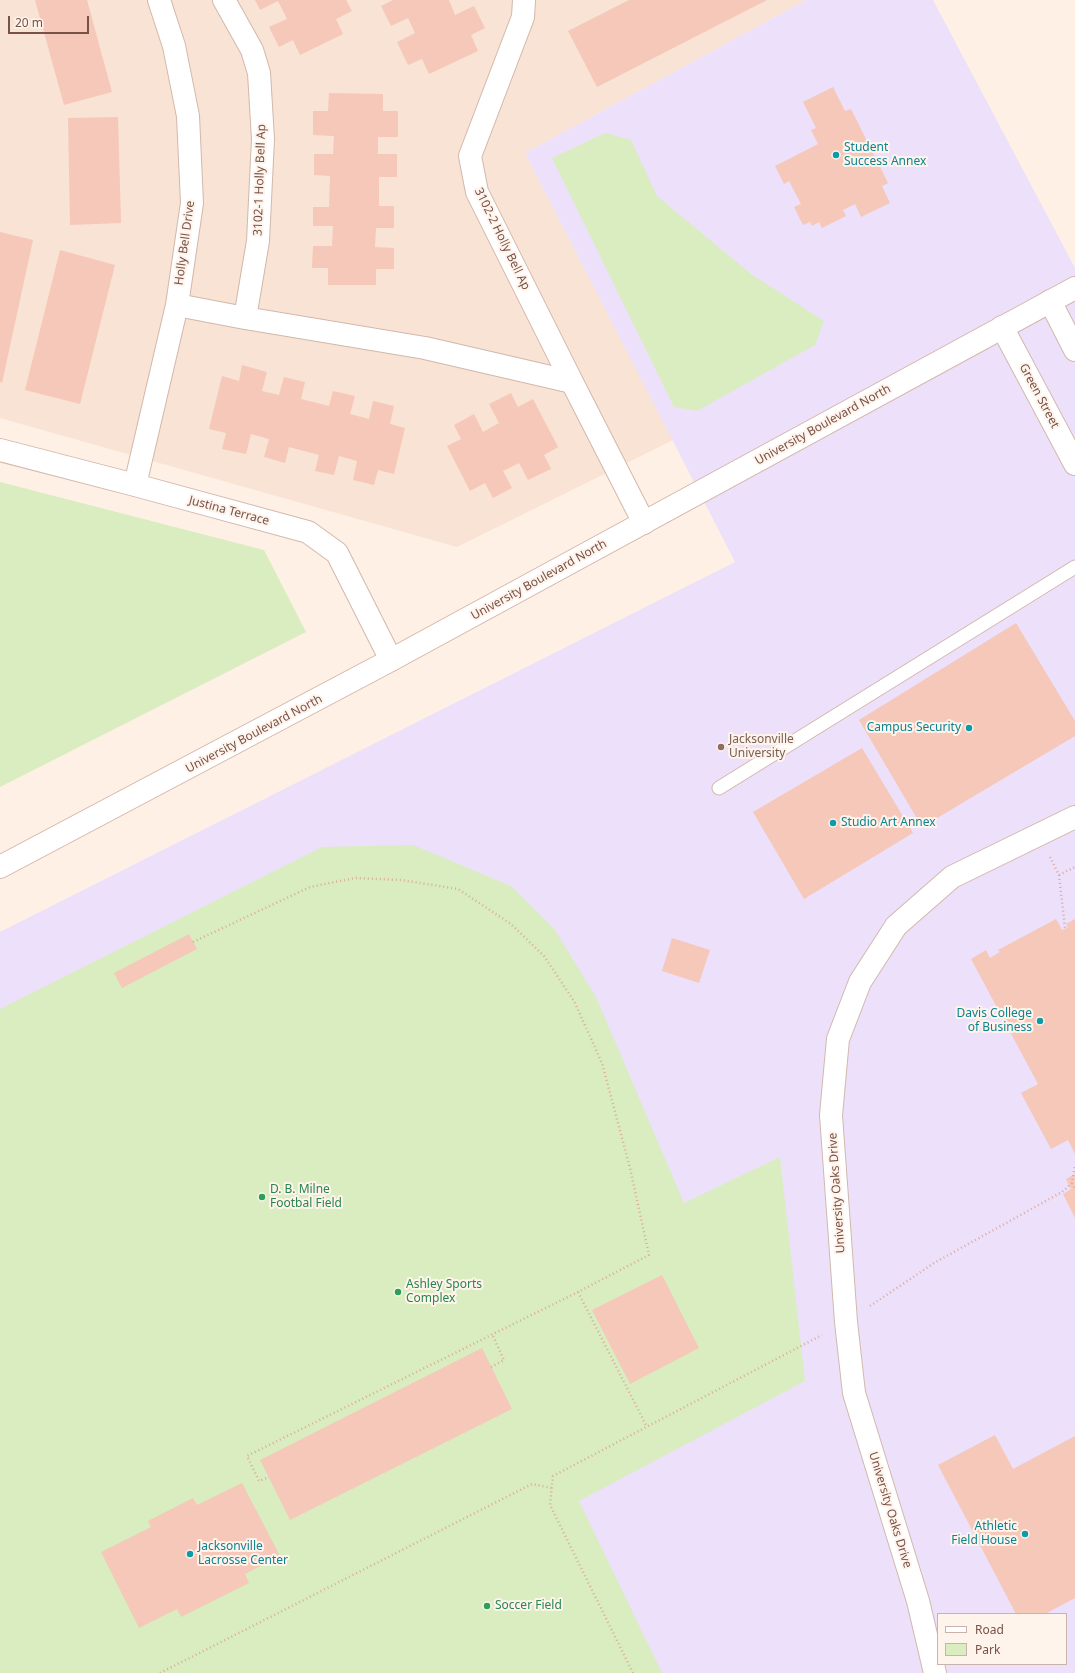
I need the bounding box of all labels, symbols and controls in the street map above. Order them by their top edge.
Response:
scale bar [10,8,91,34]
text: 20 m [15,14,43,31]
street label: 3102-1 Holly Bell Ap [251,124,269,236]
place label: Student Success Annex [844,141,926,169]
marker: Student Success Annex [831,150,841,160]
street label: 3102-2 Holly Bell Ap [471,186,533,292]
street label: Holly Bell Drive [172,200,198,286]
street label: Green Street [1016,361,1062,431]
street label: University Boulevard North [753,382,893,468]
street label: Justina Terrace [187,493,271,529]
street label: University Boulevard North [469,537,609,623]
street label: University Boulevard North [183,692,325,776]
place label: Campus Security [867,721,961,735]
marker: Campus Security [964,723,974,733]
place label: Jacksonville University [729,733,794,761]
marker: Jacksonville University [716,742,726,752]
place label: Studio Art Annex [841,816,936,830]
marker: Studio Art Annex [828,818,838,828]
place label: Davis College of Business [956,1007,1032,1035]
marker: Davis College of Business [1035,1016,1045,1026]
street label: University Oaks Drive [826,1132,848,1254]
place label: D. B. Milne Footbal Field [270,1183,342,1211]
marker: D. B. Milne Footbal Field [257,1192,267,1202]
place label: Ashley Sports Complex [406,1278,482,1306]
marker: Ashley Sports Complex [393,1287,403,1297]
street label: University Oaks Drive [865,1450,915,1570]
place label: Athletic Field House [951,1520,1017,1548]
marker: Athletic Field House [1020,1529,1030,1539]
place label: Jacksonville Lacrosse Center [198,1540,288,1568]
marker: Jacksonville Lacrosse Center [185,1549,195,1559]
place label: Soccer Field [495,1599,562,1613]
marker: Soccer Field [482,1601,492,1611]
legend [937,1613,1067,1665]
text: Road [975,1621,1004,1638]
text: Park [975,1641,1000,1658]

